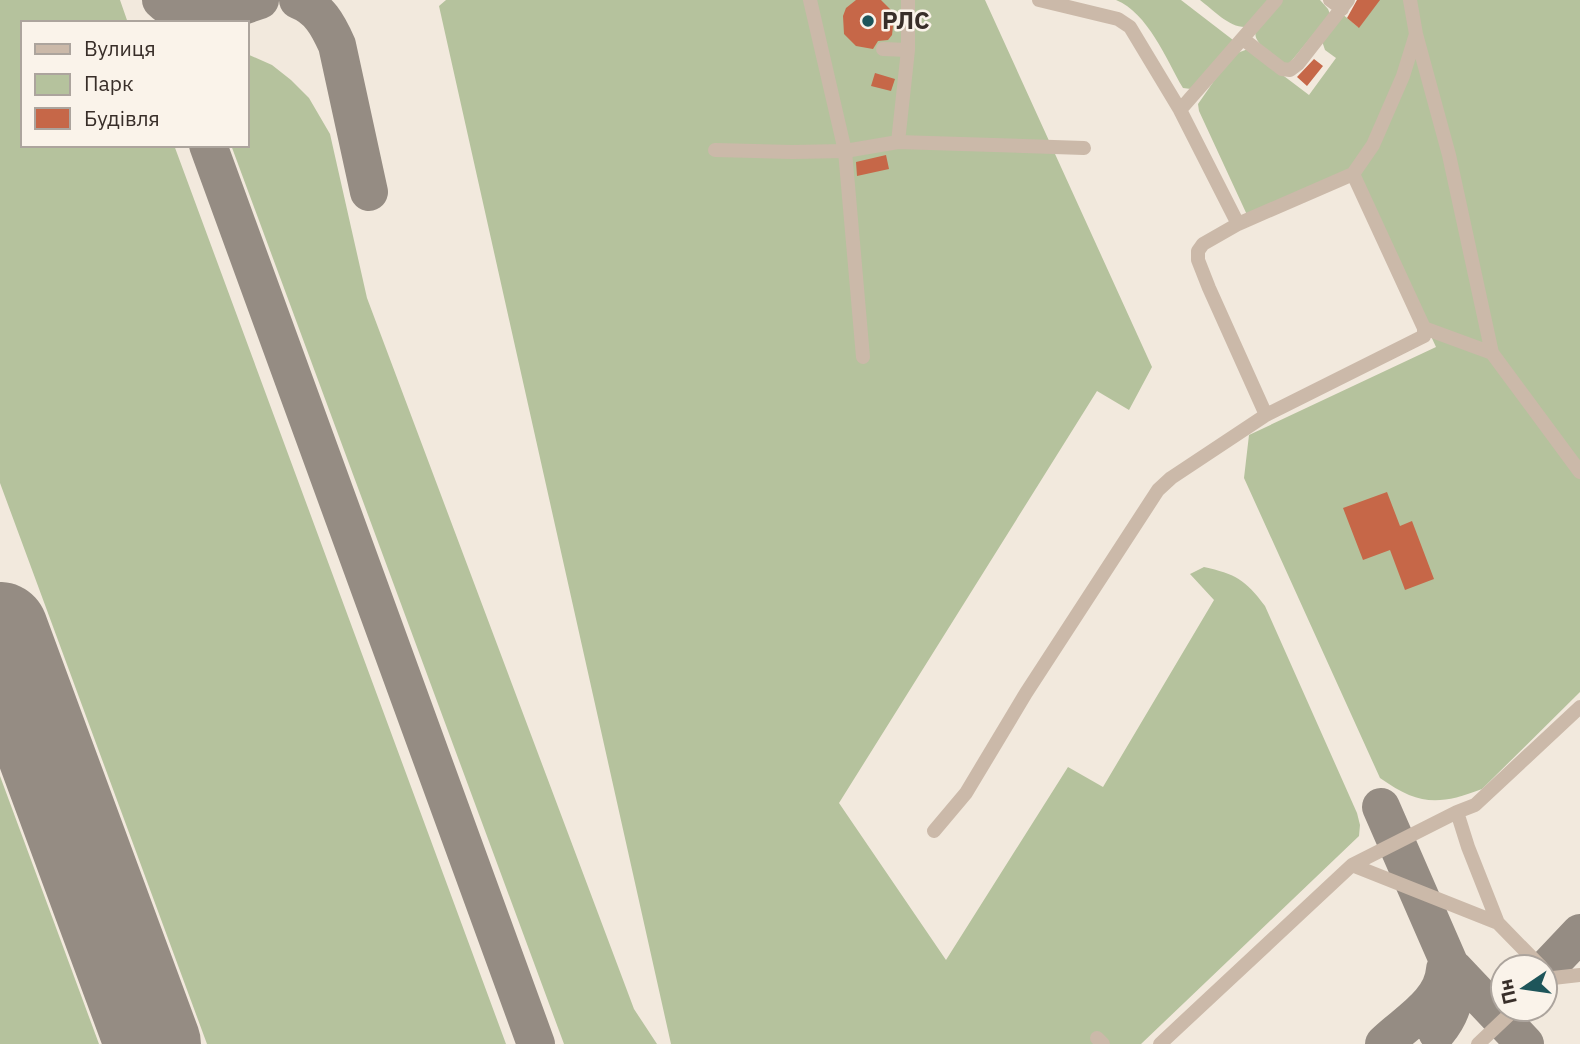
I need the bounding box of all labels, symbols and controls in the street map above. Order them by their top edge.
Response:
place label: РЛС [882,4,930,36]
marker: РЛС [860,13,876,29]
legend [21,21,248,147]
text: Вулиця [84,34,156,62]
text: Парк [84,69,134,97]
text: Будівля [84,104,160,132]
north arrow [1489,953,1559,1023]
text: Пн [1493,977,1522,1007]

